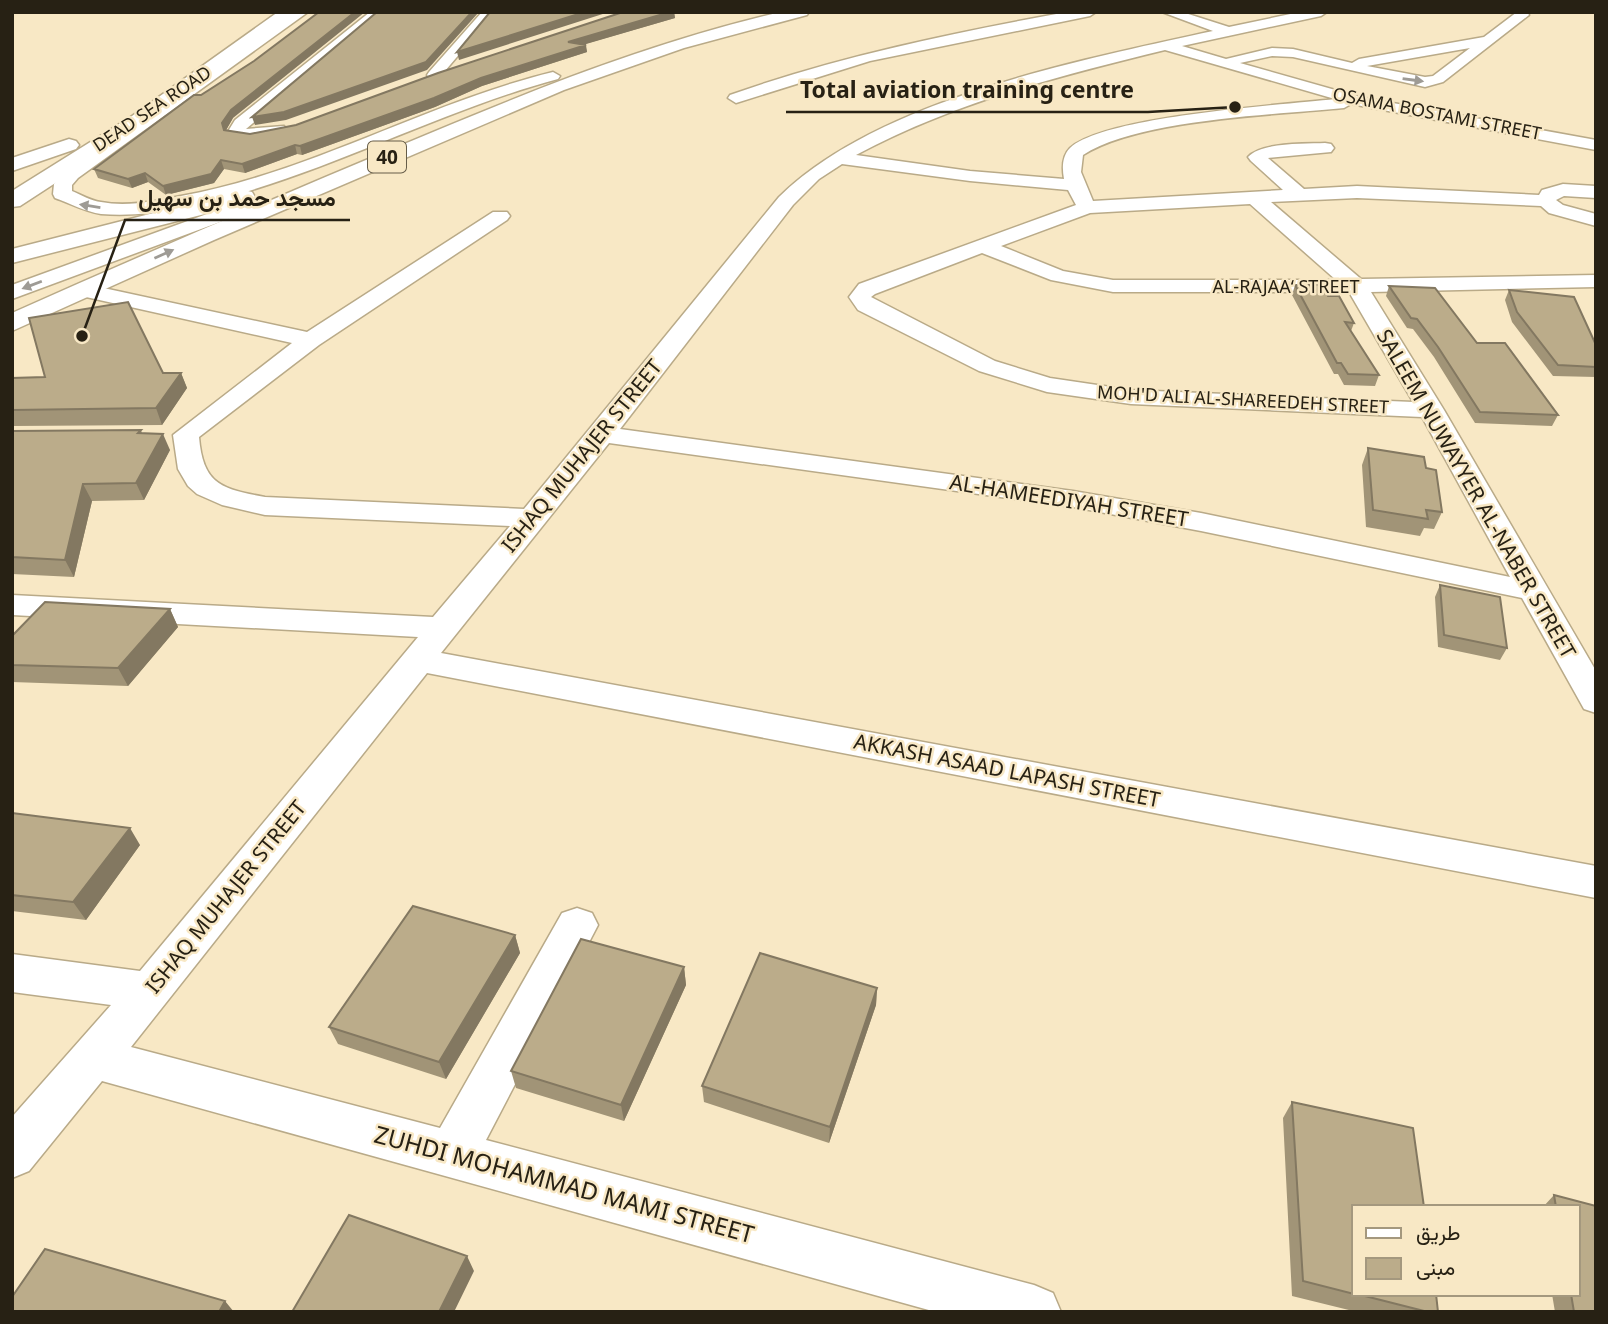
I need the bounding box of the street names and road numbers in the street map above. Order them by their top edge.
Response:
street label: DEAD SEA ROAD [87,60,215,157]
street label: OSAMA BOSTAMI STREET [1331,81,1544,145]
road number: 40 [368,141,406,172]
street label: AL-RAJAA‘ STREET [1212,274,1360,298]
street label: SALEEM NUWAYYER AL-NABER STREET [1371,324,1583,663]
street label: ISHAQ MUHAJER STREET [495,353,668,558]
street label: MOH'D ALI AL-SHAREEDEH STREET [1096,379,1390,419]
street label: AL-HAMEEDIYAH STREET [948,467,1191,533]
street label: AKKASH ASAAD LAPASH STREET [852,727,1163,814]
street label: ISHAQ MUHAJER STREET [139,794,312,999]
street label: ZUHDI MOHAMMAD MAMI STREET [371,1117,759,1250]

